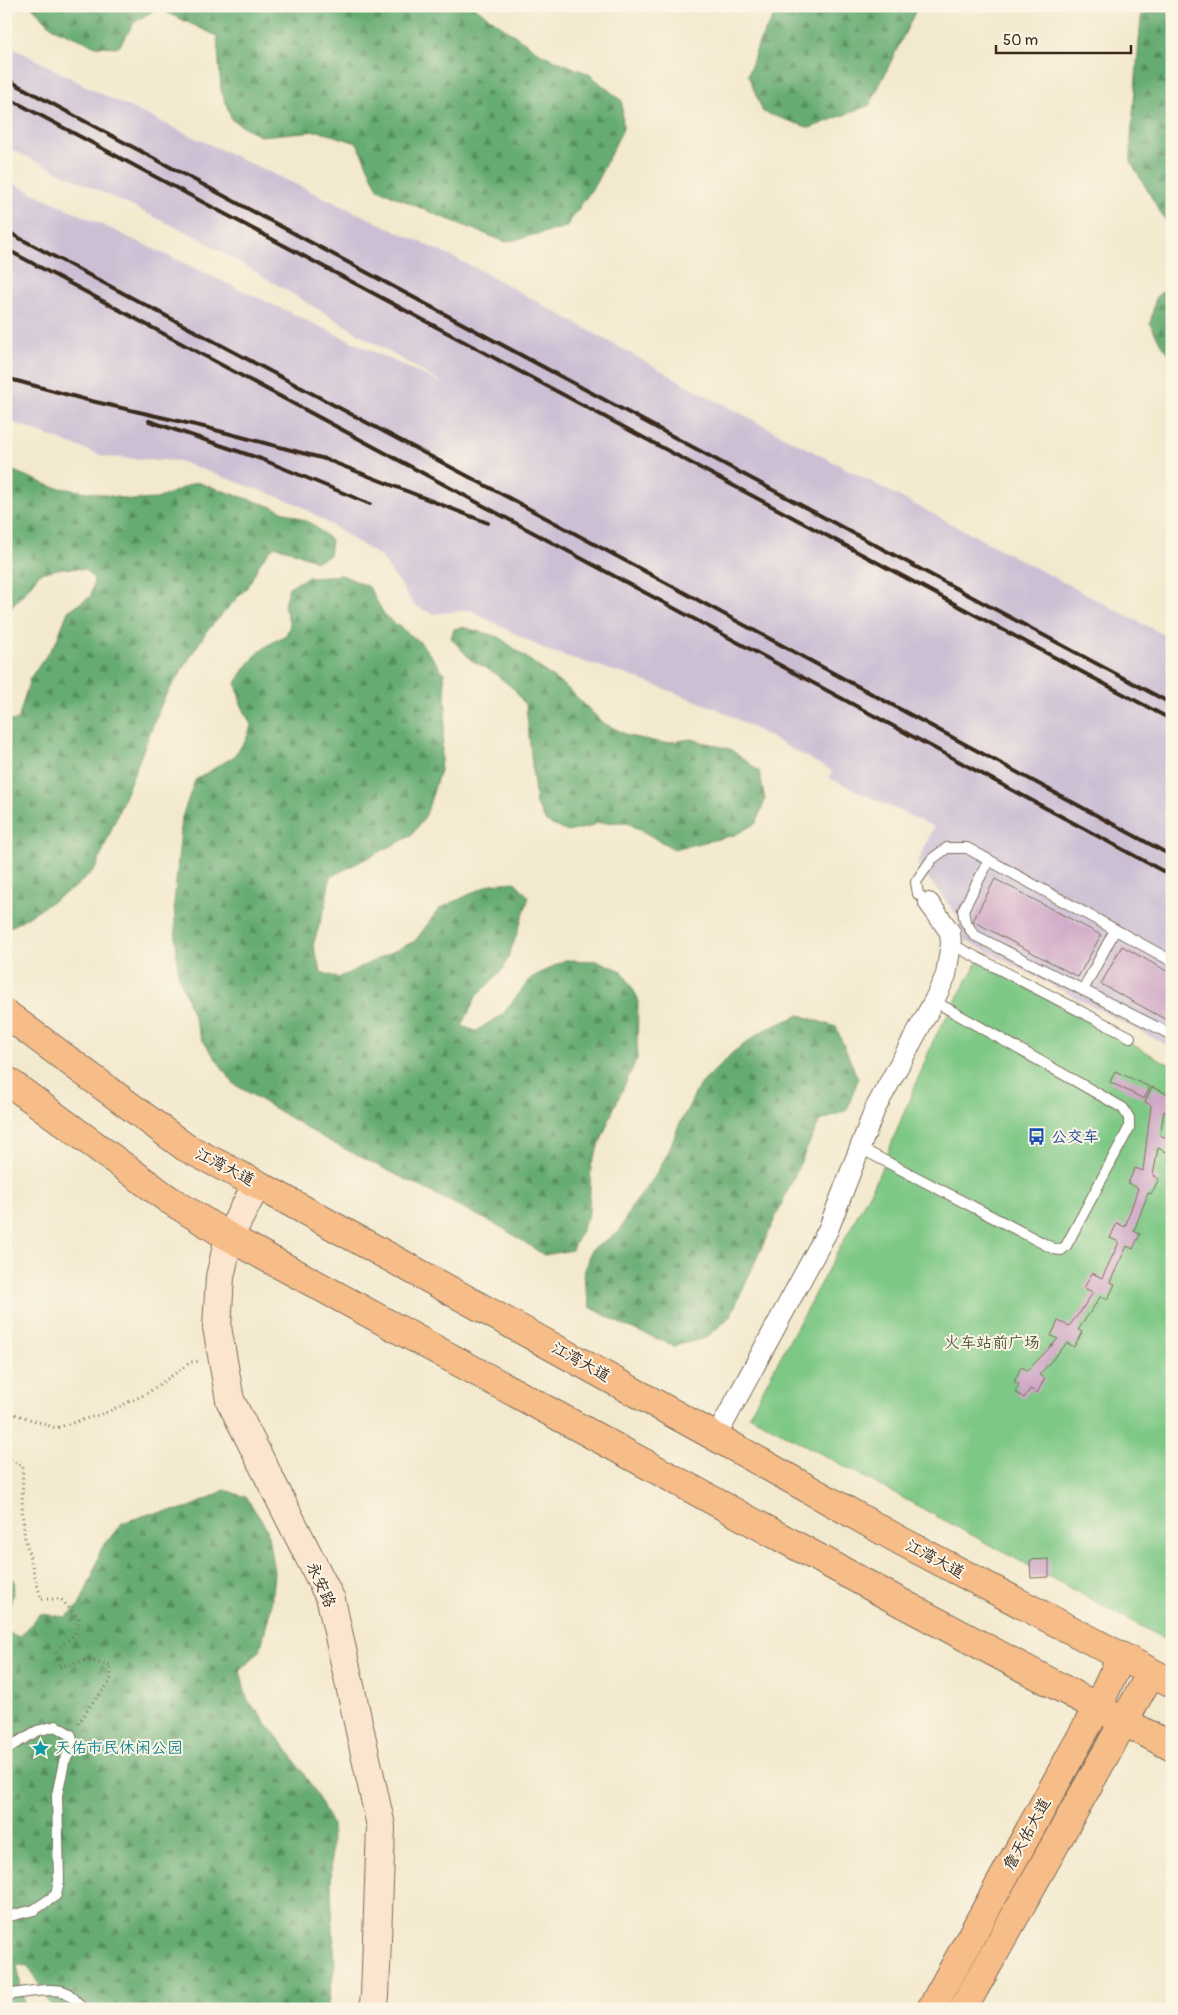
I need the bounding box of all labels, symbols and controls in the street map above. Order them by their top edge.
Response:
scale bar [996,22,1130,54]
text: 50 m [1003,31,1038,50]
bus stop icon: 公交车 [1027,1127,1047,1147]
place label: 公交车 [1051,1127,1099,1147]
street label: 江湾大道 [192,1144,258,1190]
park label: 火车站前广场 [944,1333,1040,1353]
street label: 江湾大道 [548,1338,614,1386]
street label: 江湾大道 [902,1535,968,1583]
street label: 永安路 [302,1559,340,1611]
place icon: 天佑市民休闲公园 [31,1738,51,1758]
place label: 天佑市民休闲公园 [55,1738,183,1758]
street label: 詹天佑大道 [999,1794,1055,1874]

